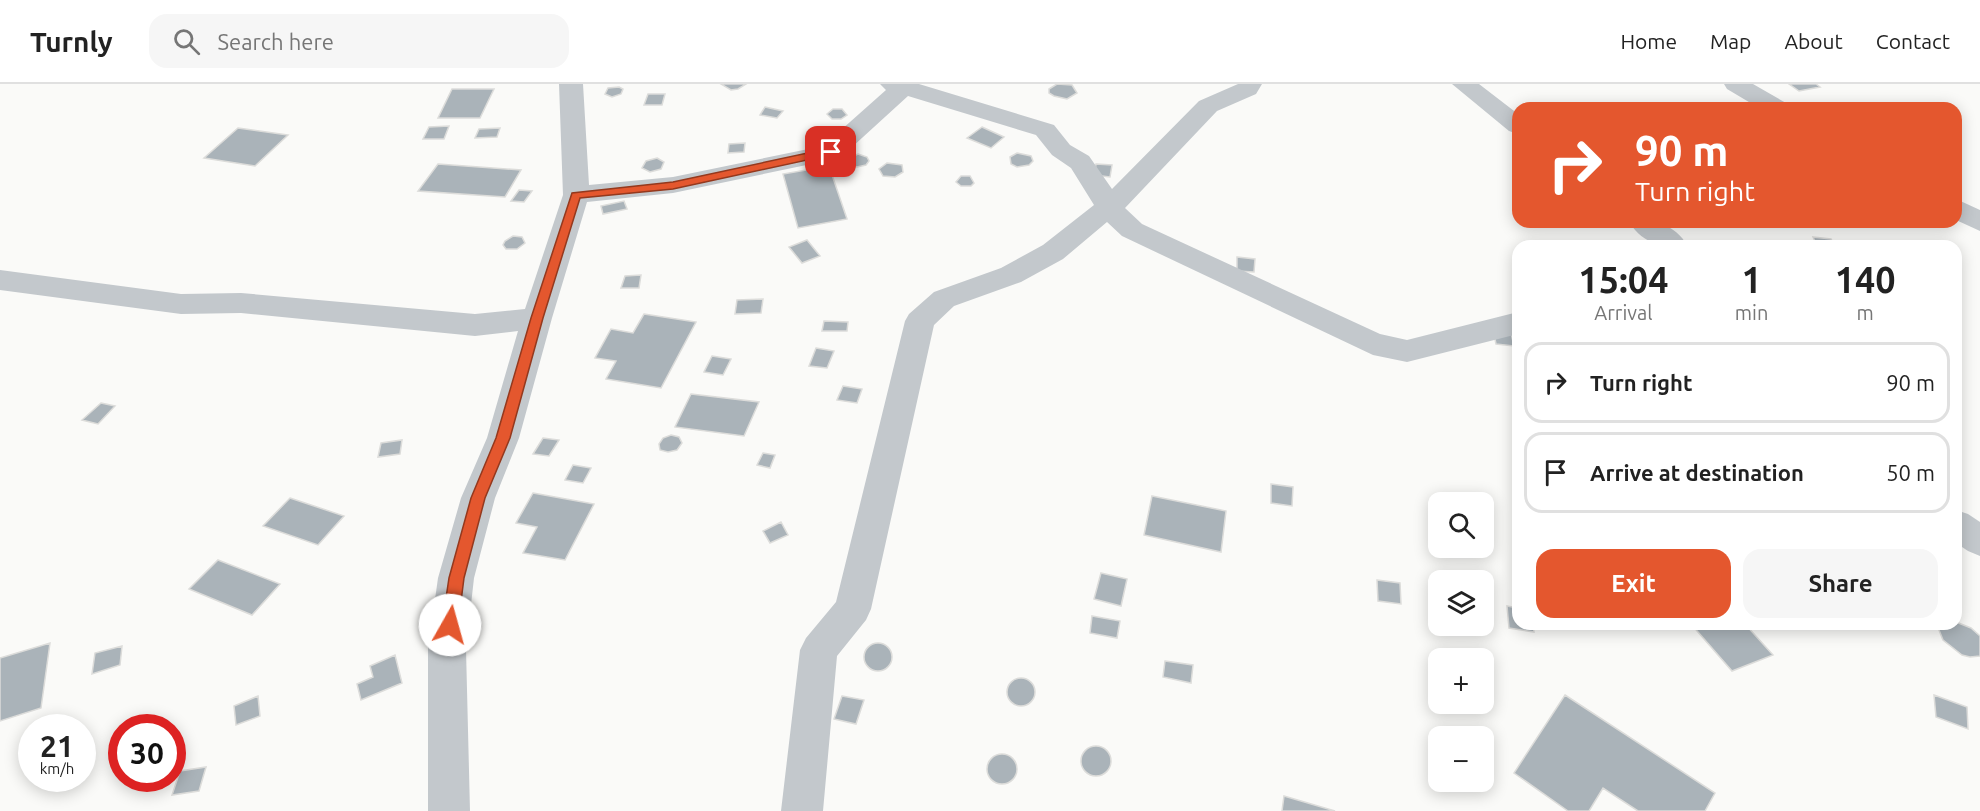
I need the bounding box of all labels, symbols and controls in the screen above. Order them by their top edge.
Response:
search box [149,14,569,68]
icon: search [170,25,203,58]
text: Turnly [30,26,113,57]
text: Search here [218,29,334,54]
text: Home [1620,29,1677,53]
text: Map [1710,29,1751,53]
text: About [1784,29,1843,53]
text: Contact [1876,29,1950,53]
pin [805,126,856,177]
icon: right [1536,126,1614,204]
text: 90 m [1635,127,1729,174]
icon: arrive [814,135,847,168]
text: Turn right [1635,176,1755,206]
text: 15:04 [1578,259,1668,300]
text: 1 [1741,259,1762,300]
text: 140 [1835,259,1896,300]
text: Arrival [1594,301,1653,324]
text: min [1735,301,1768,324]
text: m [1857,301,1874,324]
icon: right [1539,366,1572,399]
text: Turn right [1590,370,1692,395]
text: 90 m [1886,370,1935,395]
icon: arrive [1539,456,1572,489]
text: Arrive at destination [1590,460,1804,485]
text: 50 m [1886,460,1935,485]
map controls [1428,492,1494,792]
button: search [1428,492,1494,558]
button: Exit [1536,549,1731,618]
button: Share [1743,549,1938,618]
button: layers [1428,570,1494,636]
position arrow [418,593,482,657]
button: + [1428,648,1494,714]
speed limit sign: 30 [108,714,186,792]
button: − [1428,726,1494,792]
text: 21 [40,729,74,763]
text: km/h [40,760,74,777]

